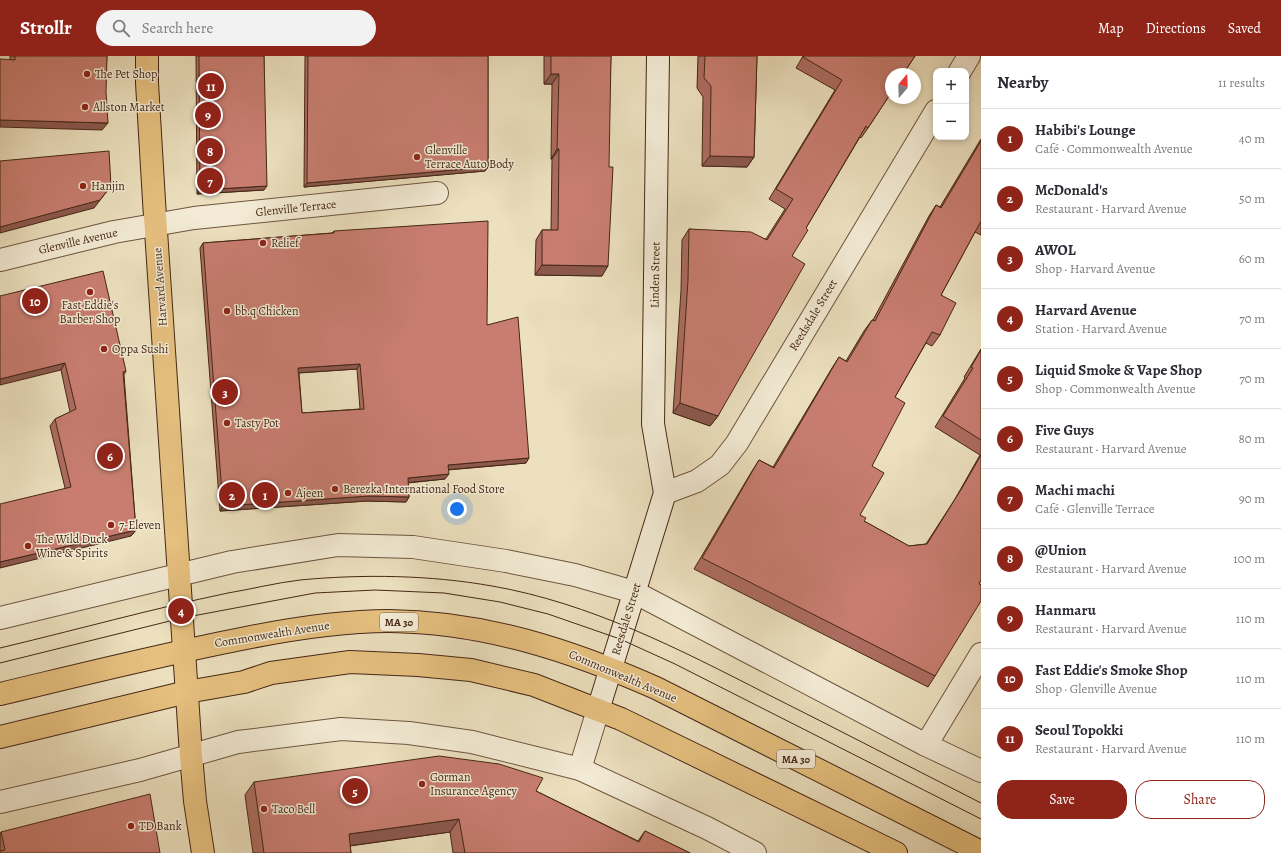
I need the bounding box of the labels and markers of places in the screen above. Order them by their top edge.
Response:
place label: The Pet Shop [95,66,157,82]
marker: The Pet Shop [82,69,92,79]
pin: 11 [198,71,224,101]
place label: Allston Market [92,99,165,115]
pin: 9 [195,100,221,130]
marker: Allston Market [80,102,90,112]
pin: 8 [197,136,223,166]
place label: Glenville Terrace Auto Body [425,142,515,172]
marker: Glenville Terrace Auto Body [412,152,422,162]
pin: 7 [197,166,223,196]
place label: Hanjin [91,178,125,194]
marker: Hanjin [78,181,88,191]
place label: Relief [271,235,301,251]
marker: Relief [258,238,268,248]
pin: 10 [22,286,48,316]
marker: Fast Eddie's Barber Shop [85,287,95,297]
place label: Fast Eddie's Barber Shop [60,297,120,327]
place label: bb.q Chicken [235,303,299,319]
marker: bb.q Chicken [222,306,232,316]
place label: Oppa Sushi [112,341,168,357]
marker: Oppa Sushi [99,344,109,354]
pin: 3 [212,377,238,407]
place label: Tasty Pot [235,415,279,431]
marker: Tasty Pot [222,418,232,428]
pin: 6 [97,441,123,471]
pin: 2 [219,480,245,510]
pin: 1 [252,480,278,510]
place label: Berezka International Food Store [343,481,505,497]
marker: Berezka International Food Store [330,484,340,494]
place label: Ajeen [295,485,324,501]
marker: Ajeen [283,488,293,498]
place label: 7-Eleven [119,517,161,533]
marker: 7-Eleven [106,520,116,530]
place label: The Wild Duck Wine & Spirits [35,531,108,561]
marker: The Wild Duck Wine & Spirits [23,541,33,551]
pin: 4 [168,596,194,626]
place label: Gorman Insurance Agency [430,769,517,799]
pin: 5 [342,776,368,806]
marker: Gorman Insurance Agency [417,779,427,789]
place label: Taco Bell [272,801,315,817]
marker: Taco Bell [259,804,269,814]
place label: TD Bank [139,818,182,834]
marker: TD Bank [126,821,136,831]

